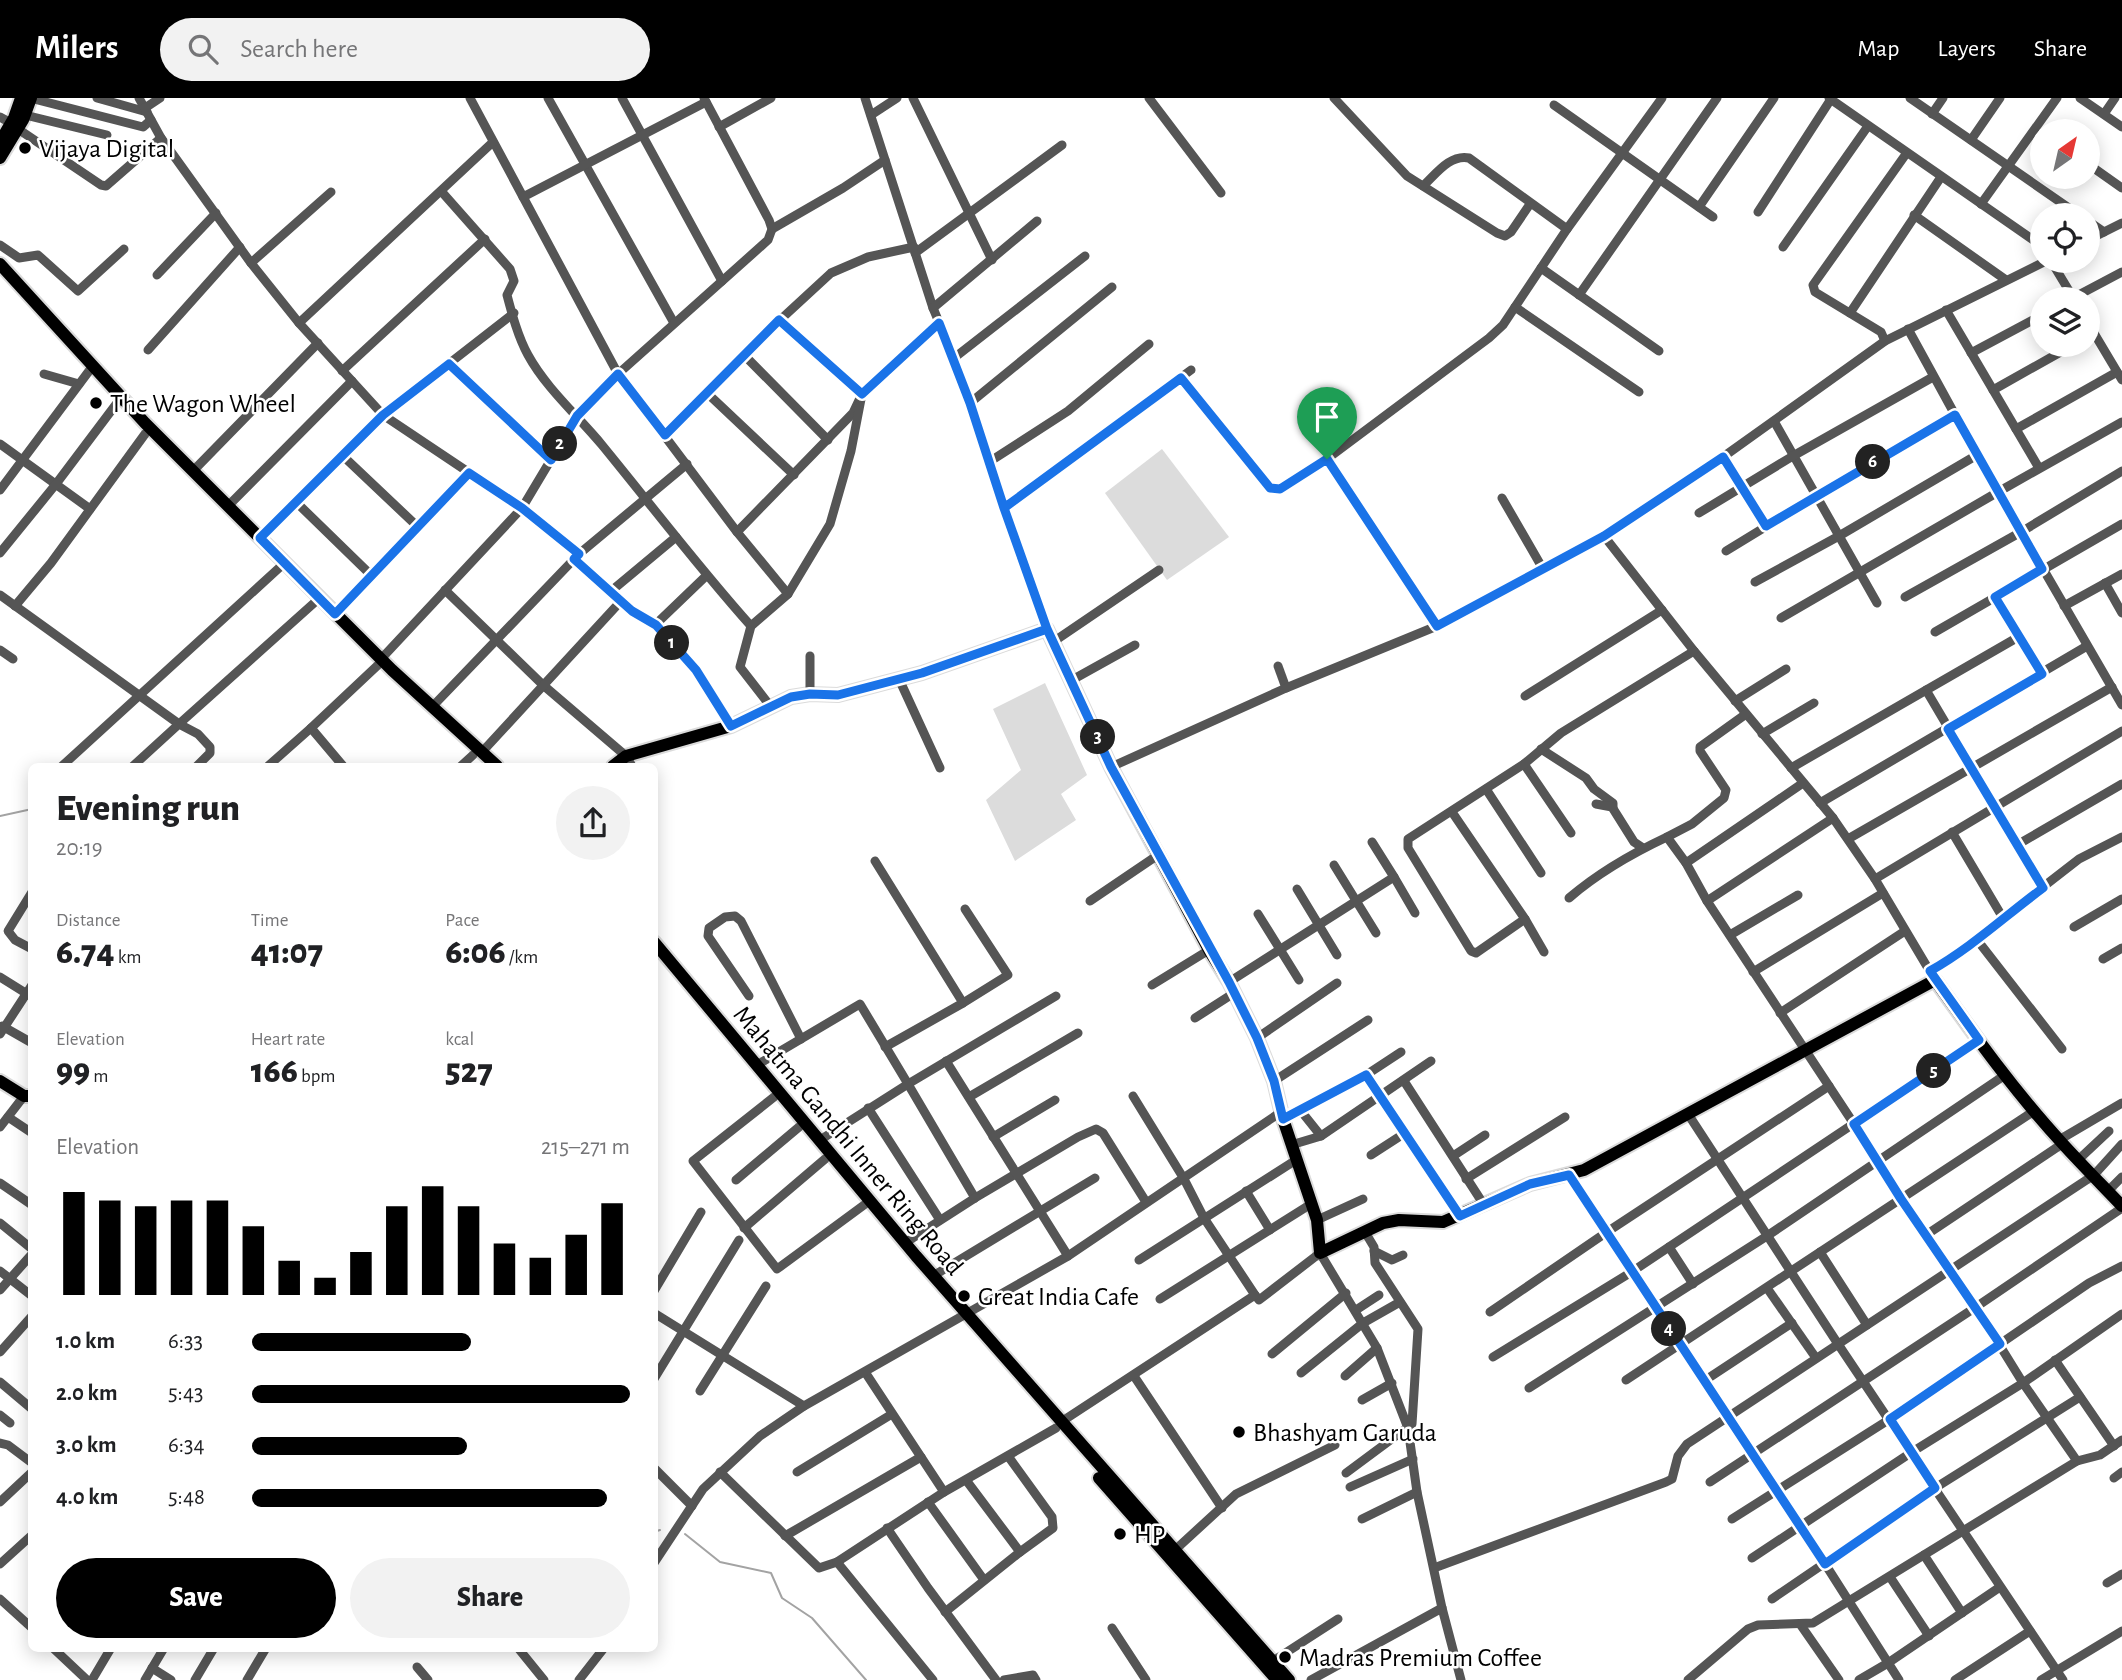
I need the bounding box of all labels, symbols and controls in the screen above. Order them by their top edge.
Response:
search box [160,18,650,81]
icon: search [184,30,222,68]
text: Milers [35,32,118,65]
text: Search here [240,36,358,62]
text: Map [1857,37,1899,61]
text: Layers [1937,37,1996,61]
text: Share [2034,37,2087,61]
north arrow [2030,119,2100,189]
map controls [2030,119,2100,357]
place label: Vijaya Digital [39,136,174,162]
marker: Vijaya Digital [17,140,33,156]
button: locate [2030,203,2100,273]
button: layers [2030,287,2100,357]
pin [1297,387,1357,459]
place label: The Wagon Wheel [110,391,296,417]
marker: The Wagon Wheel [88,395,104,411]
icon: arrive [1308,398,1346,436]
pin: 2 [542,426,578,462]
text: 2 [555,434,564,453]
pin: 6 [1856,444,1890,480]
text: 6 [1868,452,1877,471]
pin: 1 [654,626,690,660]
text: 1 [668,633,675,652]
pin: 3 [1080,720,1116,754]
text: 3 [1093,727,1102,746]
button: share [556,786,630,860]
text: Evening run [56,790,240,828]
text: 20:19 [56,837,103,860]
text: Distance [56,911,120,930]
text: Time [251,911,289,930]
text: Pace [445,911,480,930]
text: 6.74 [56,935,115,970]
text: 41:07 [251,935,323,970]
text: 6:06 [445,935,506,970]
text: km [115,948,142,967]
text: /km [506,948,538,967]
street label: Mahatma Gandhi Inner Ring Road [728,1001,968,1280]
text: Elevation [56,1030,125,1049]
text: Heart rate [251,1030,325,1049]
text: kcal [445,1030,474,1049]
text: 99 [56,1054,90,1089]
text: 166 [251,1054,298,1089]
text: 527 [445,1054,493,1089]
pin: 5 [1916,1054,1952,1088]
text: 5 [1929,1061,1938,1080]
text: m [90,1067,109,1086]
text: bpm [298,1067,335,1086]
text: Elevation [56,1136,139,1159]
text: 215–271 m [541,1136,630,1159]
place label: Great India Cafe [978,1284,1139,1310]
marker: Great India Cafe [956,1288,972,1304]
pin: 4 [1652,1312,1686,1346]
text: 4 [1664,1319,1673,1338]
text: 1.0 km [56,1330,115,1353]
text: 6:33 [168,1330,203,1353]
text: 2.0 km [56,1382,118,1405]
text: 5:43 [168,1382,203,1405]
place label: Bhashyam Garuda [1253,1420,1437,1446]
marker: Bhashyam Garuda [1231,1424,1247,1440]
text: 3.0 km [56,1434,117,1457]
text: 6:34 [168,1434,205,1457]
text: 4.0 km [56,1486,118,1509]
text: 5:48 [168,1486,205,1509]
place label: HP [1134,1522,1165,1548]
marker: HP [1112,1526,1128,1542]
button: Save [56,1558,336,1638]
button: Share [350,1558,630,1638]
place label: Madras Premium Coffee [1299,1645,1542,1671]
marker: Madras Premium Coffee [1277,1649,1293,1665]

